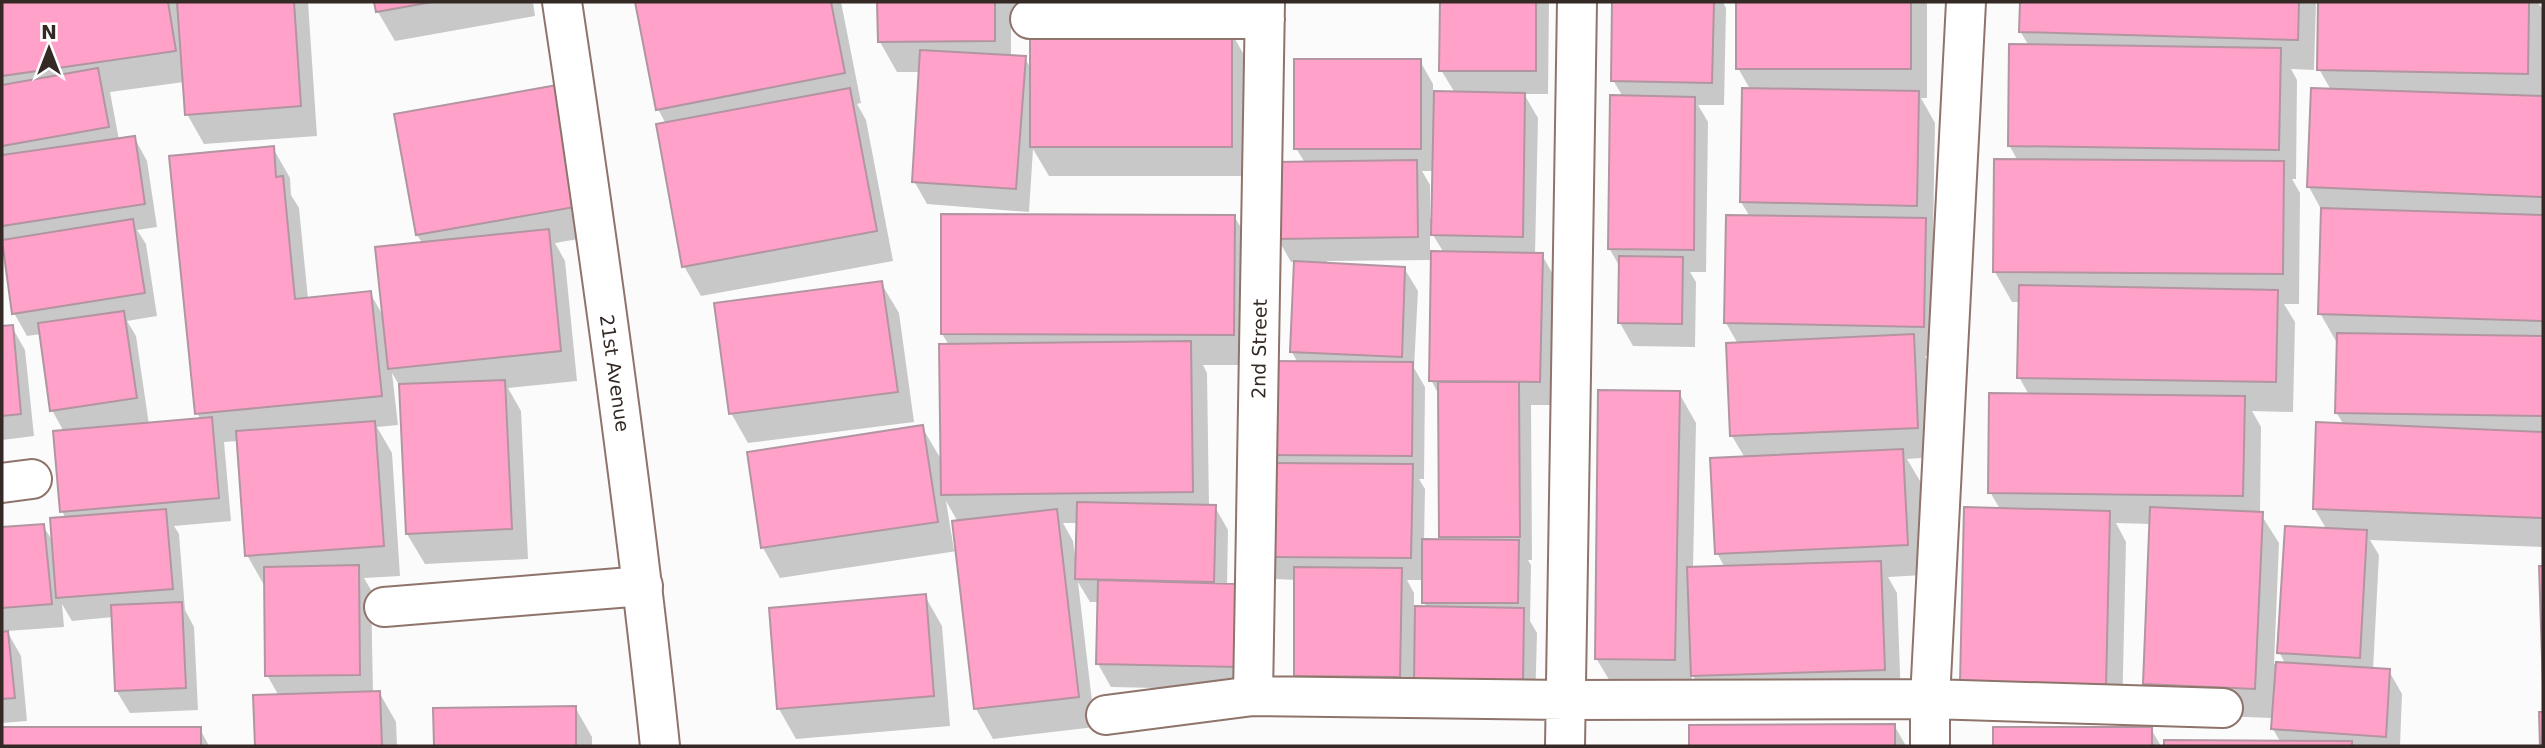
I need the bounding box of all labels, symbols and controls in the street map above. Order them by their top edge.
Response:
north arrow [14,14,84,84]
text: N [41,21,57,43]
street label: 2nd Street [1247,299,1271,399]
street label: 21st Avenue [596,313,634,433]

